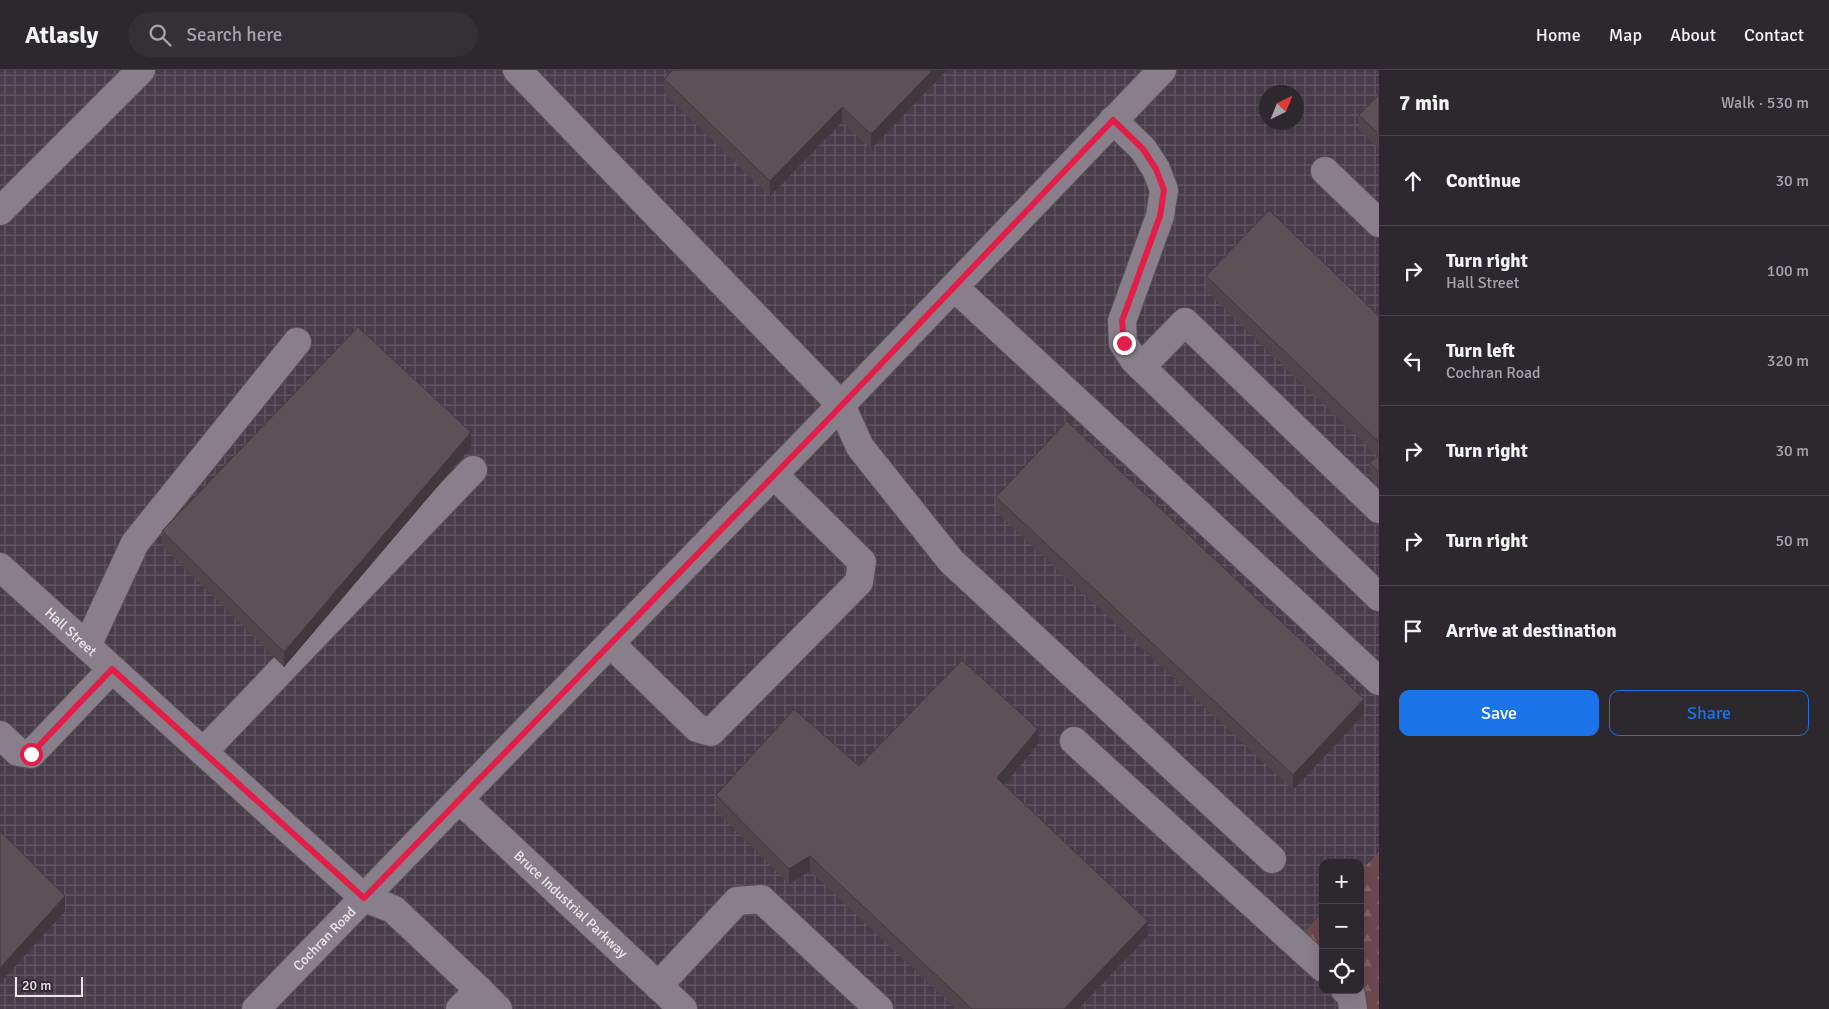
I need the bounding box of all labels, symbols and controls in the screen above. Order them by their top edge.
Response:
search box [128,12,478,57]
text: Atlasly [25,20,98,50]
icon: search [146,21,174,49]
text: Search here [186,23,282,47]
text: Home [1536,24,1581,46]
text: Map [1609,24,1642,46]
text: About [1670,24,1716,46]
text: Contact [1744,24,1804,46]
north arrow [1259,85,1304,130]
text: 7 min [1399,90,1450,116]
text: Walk · 530 m [1721,93,1809,113]
icon: ahead [1399,167,1427,195]
text: Continue [1446,169,1521,193]
text: 30 m [1775,171,1809,191]
text: Turn right [1446,249,1528,273]
icon: right [1399,257,1427,285]
text: 100 m [1767,261,1809,281]
text: Hall Street [1446,273,1519,293]
route end [1113,332,1136,355]
text: Turn left [1446,339,1515,363]
icon: left [1399,347,1427,375]
text: 320 m [1767,351,1809,371]
text: Cochran Road [1446,363,1541,383]
icon: right [1399,437,1427,465]
text: Turn right [1446,439,1528,463]
text: 30 m [1775,441,1809,461]
icon: right [1399,527,1427,555]
text: Turn right [1446,529,1528,553]
text: 50 m [1775,531,1809,551]
street label: Hall Street [42,604,101,660]
icon: arrive [1399,617,1427,645]
text: Arrive at destination [1446,619,1617,643]
button: Save [1399,690,1599,736]
button: Share [1609,690,1809,736]
route start [20,743,43,766]
street label: Bruce Industrial Parkway [511,847,632,962]
map controls [1319,859,1364,994]
button: + [1319,859,1364,904]
street label: Cochran Road [289,903,359,974]
button: − [1319,904,1364,949]
button: locate [1319,949,1364,994]
scale bar [15,974,82,997]
text: 20 m [22,977,51,994]

